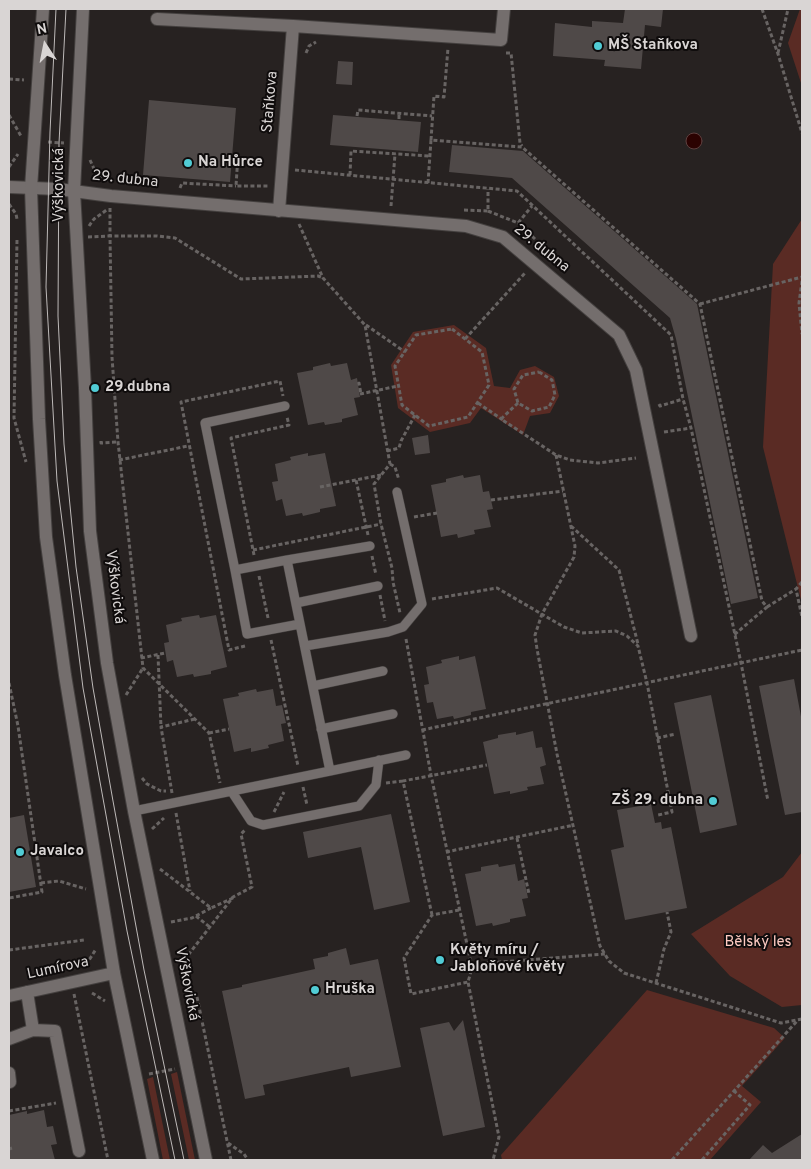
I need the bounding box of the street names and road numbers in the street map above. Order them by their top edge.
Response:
street label: Staňkova [259,70,283,134]
street label: Výškovická [51,148,69,222]
street label: 29. dubna [91,168,159,192]
street label: 29. dubna [509,221,573,277]
street label: Výškovická [101,549,127,625]
street label: Výškovická [170,946,202,1022]
street label: Lumírova [26,954,90,984]

